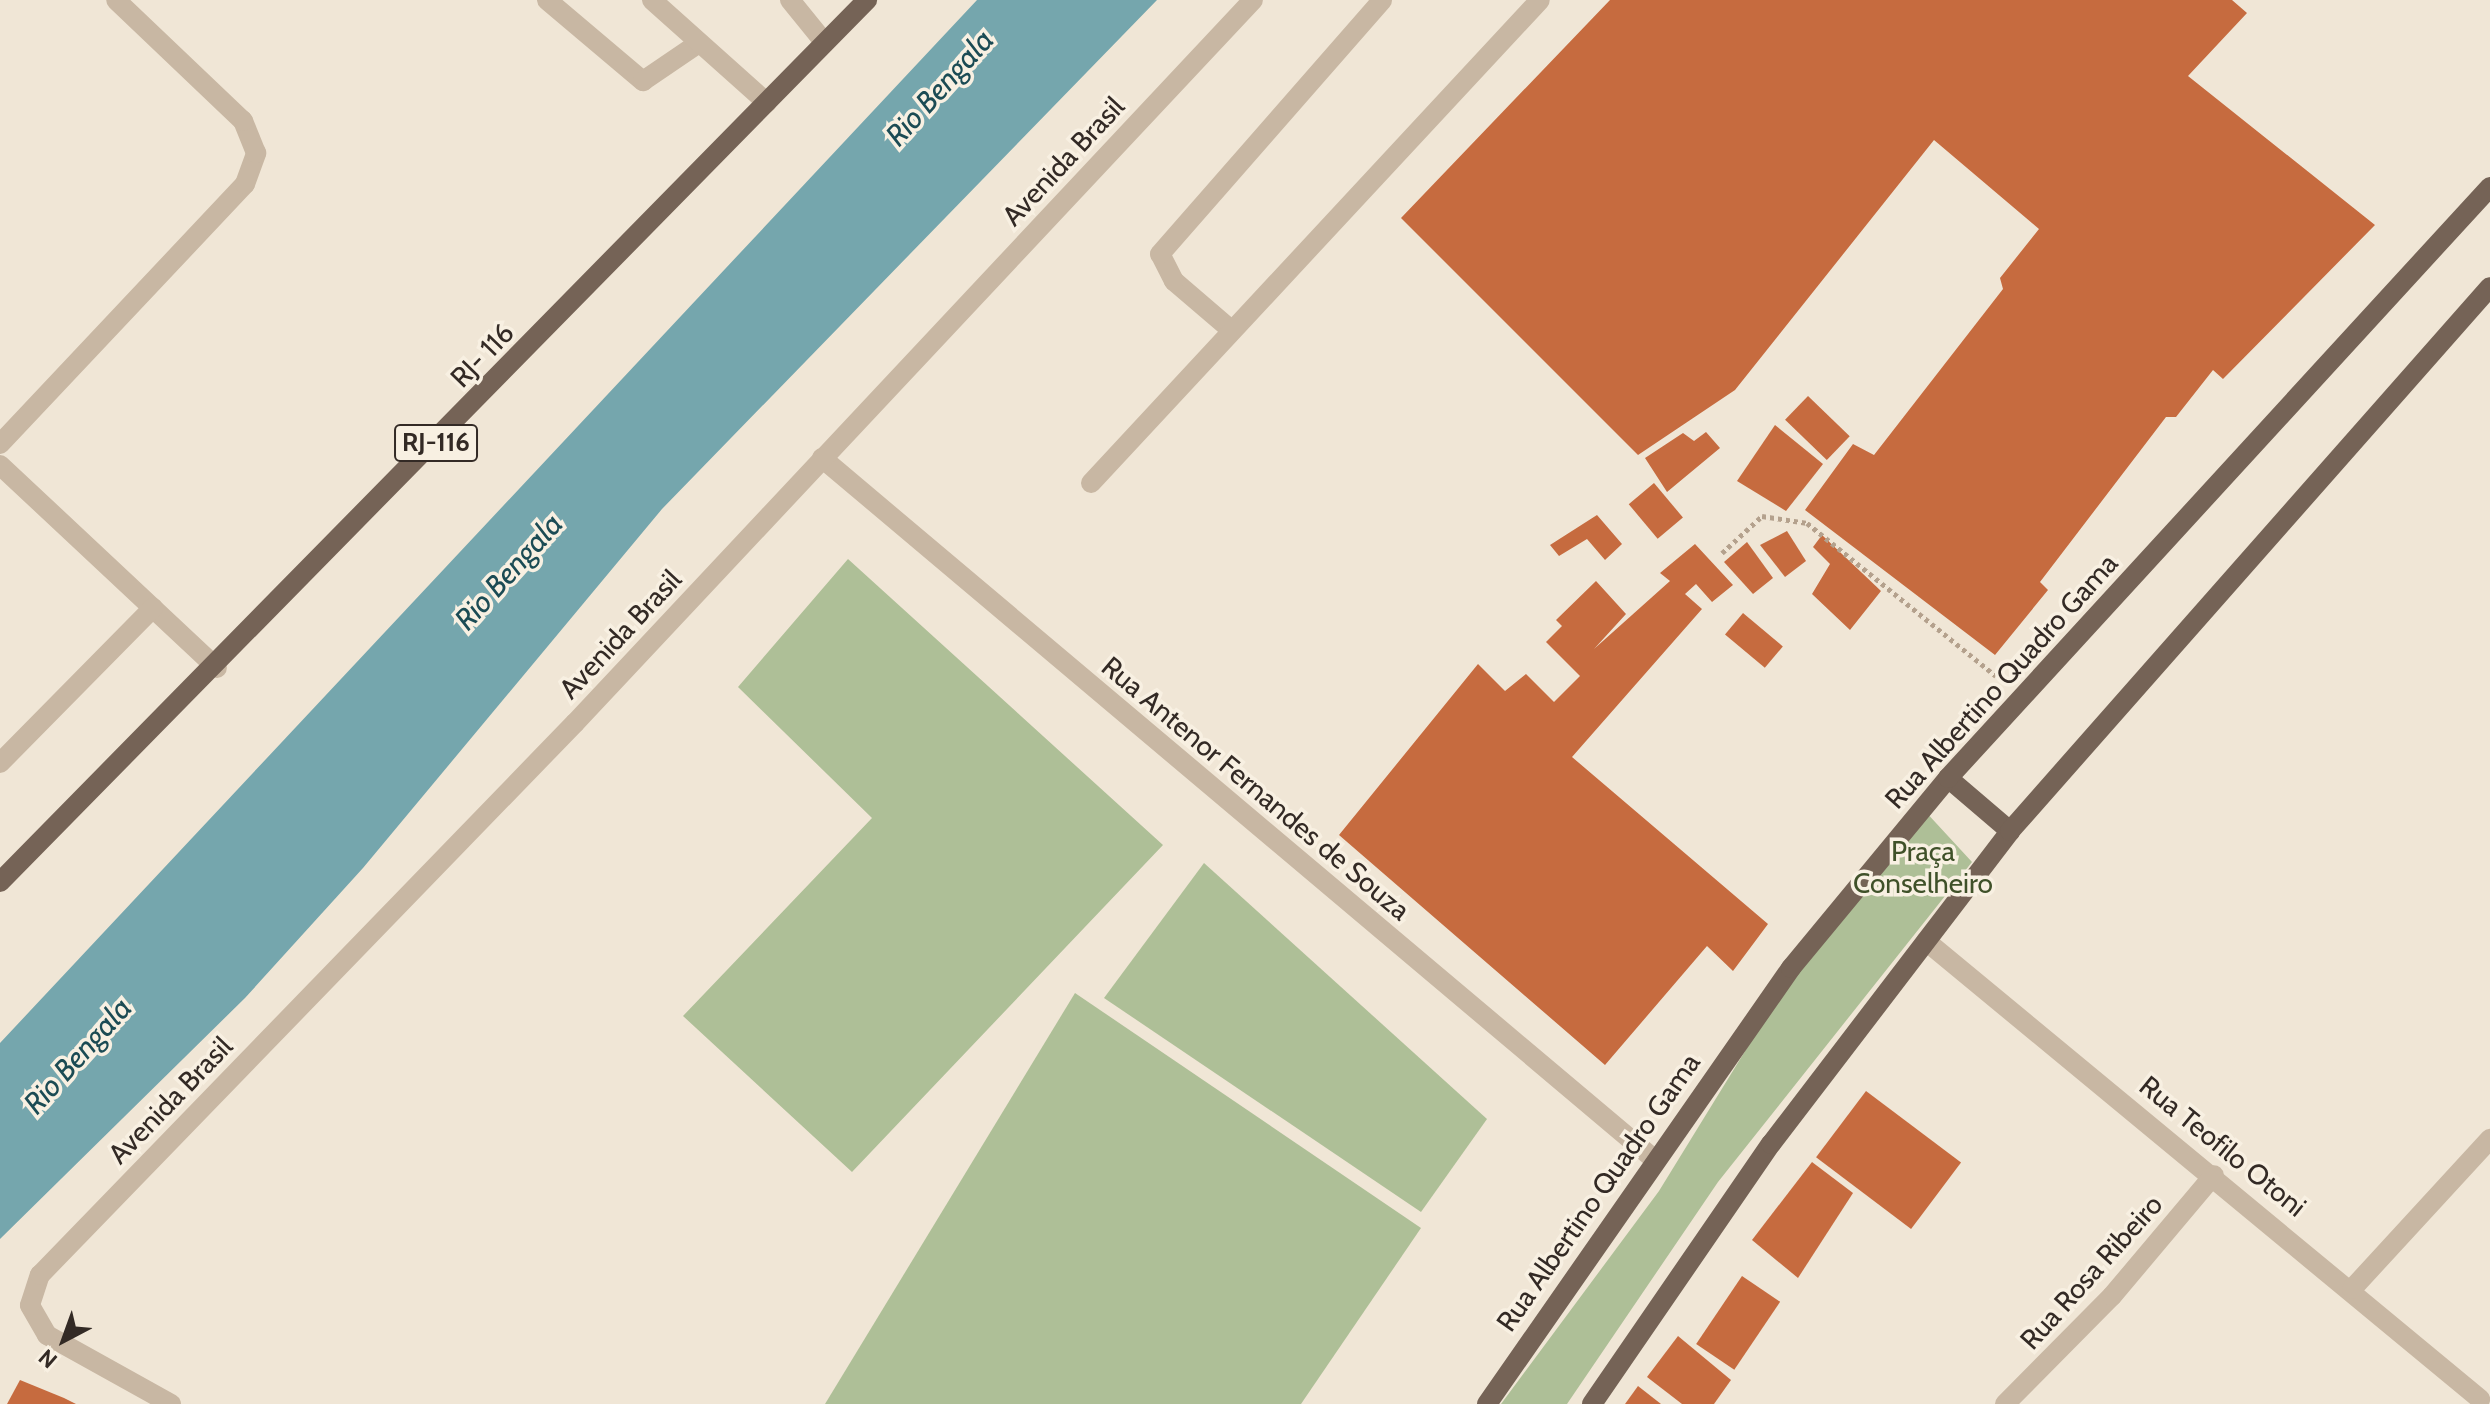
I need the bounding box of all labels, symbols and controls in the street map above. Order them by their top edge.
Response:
water label: Rio Bengala [878,22,1002,154]
street label: Avenida Brasil [995,90,1131,232]
street label: RJ- 116 [443,316,521,394]
road number: RJ-116 [394,421,478,465]
water label: Rio Bengala [447,506,571,638]
street label: Rua Albertino Quadro Gama [1878,547,2124,815]
street label: Avenida Brasil [552,563,688,705]
street label: Rua Antenor Fernandes de Souza [1095,649,1417,927]
park label: Praça Conselheiro [1853,834,1993,900]
water label: Rio Bengala [16,990,140,1122]
street label: Avenida Brasil [101,1029,239,1171]
street label: Rua Albertino Quadro Gama [1489,1047,1707,1337]
street label: Rua Teofilo Otoni [2133,1069,2313,1223]
street label: Rua Rosa Ribeiro [2013,1188,2169,1356]
north arrow [24,1300,104,1380]
text: N [33,1343,63,1374]

